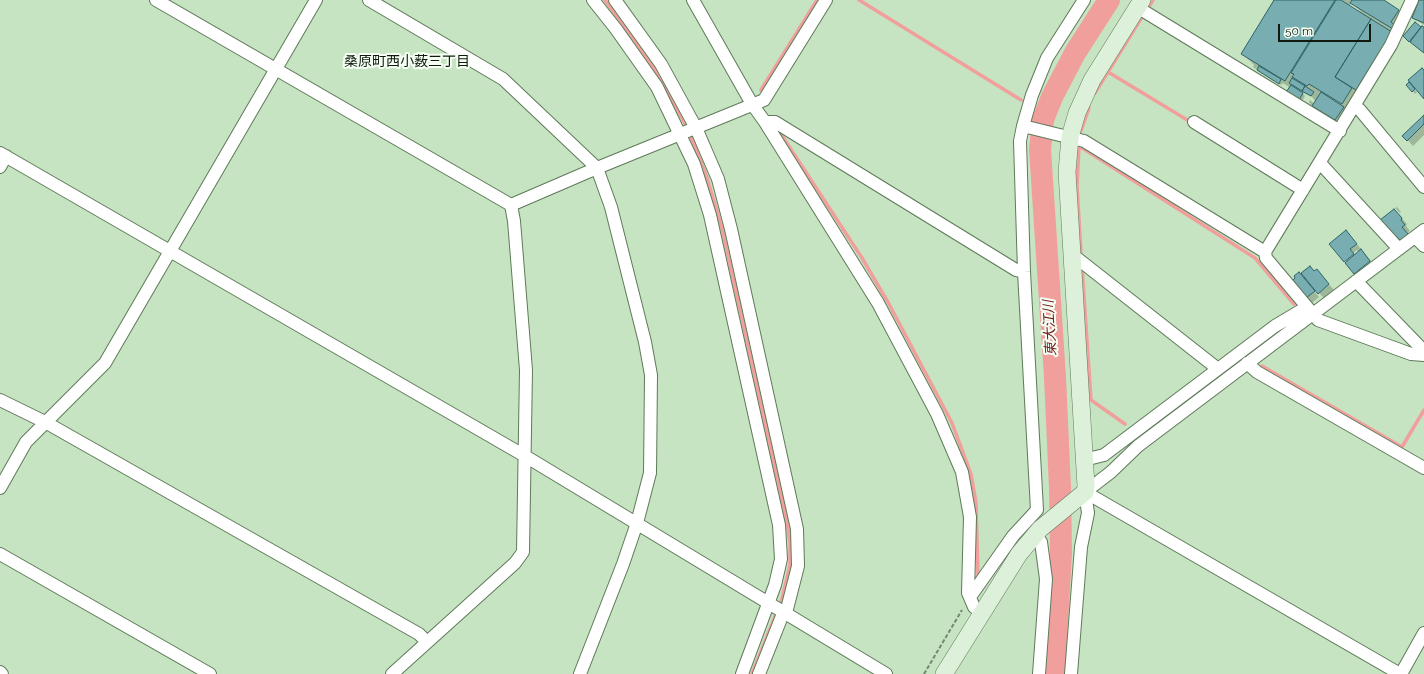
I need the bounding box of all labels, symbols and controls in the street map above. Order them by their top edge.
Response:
scale bar [1280,16,1373,42]
text: 50 m [1285,24,1313,38]
district label: 桑原町西小薮三丁目 [344,54,470,70]
water label: 東大江川 [1040,300,1060,356]

